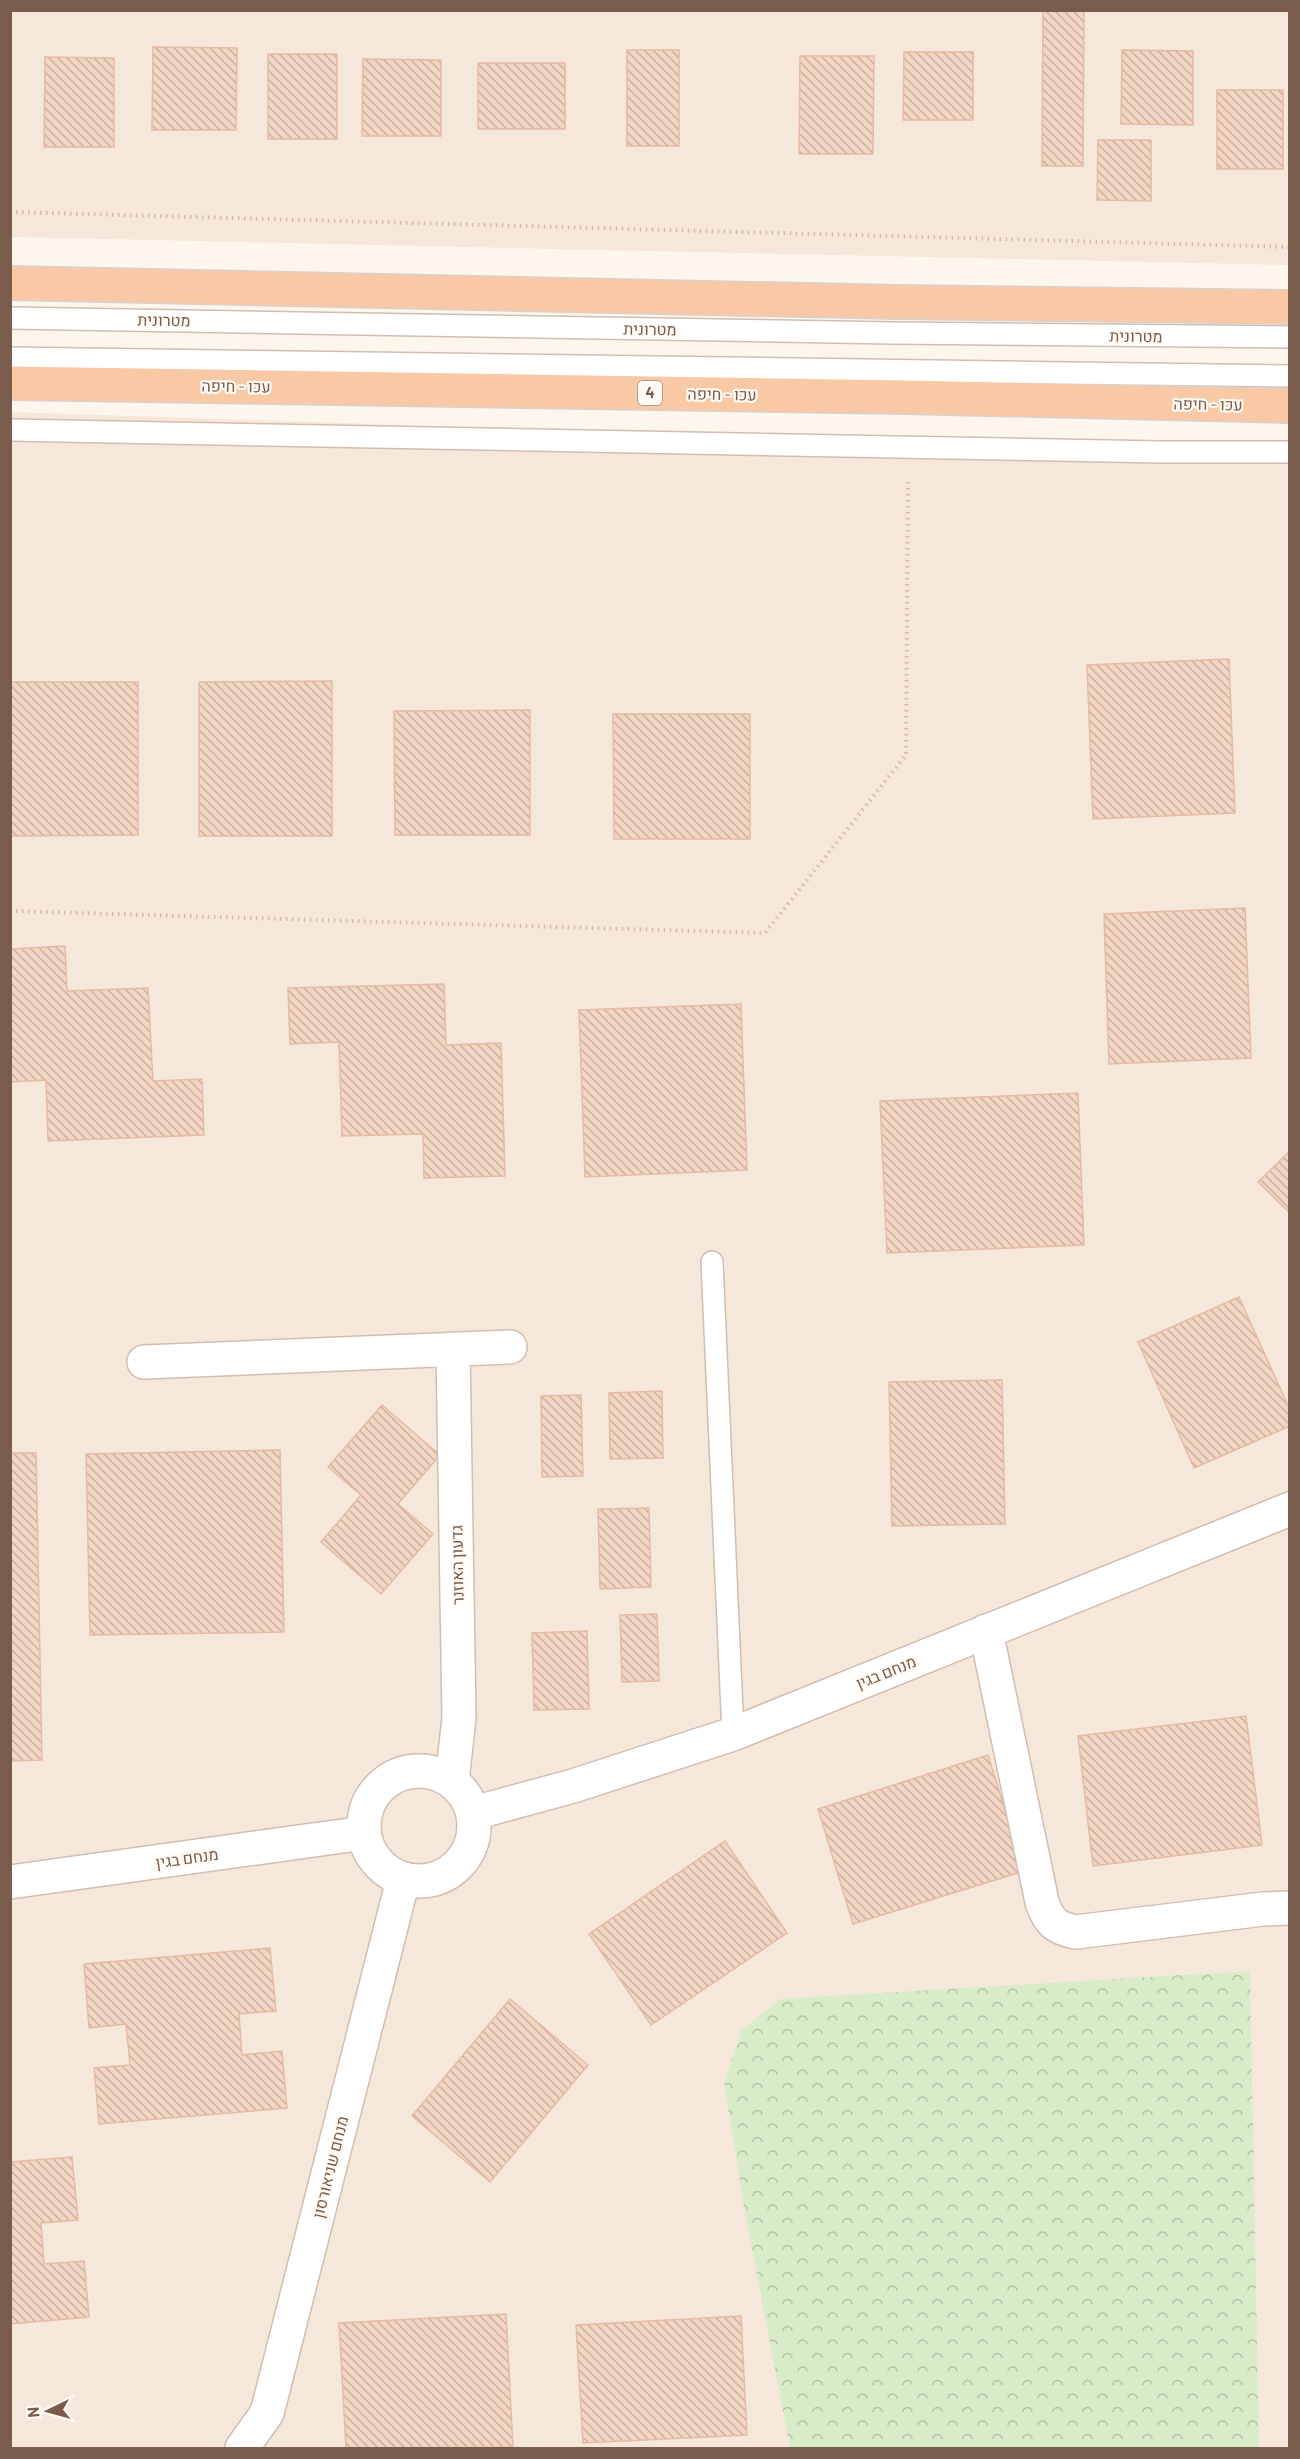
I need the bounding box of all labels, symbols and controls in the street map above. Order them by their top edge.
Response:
street label: מטרונית [137,310,191,329]
street label: מטרונית [623,319,677,338]
street label: מטרונית [1109,326,1163,345]
street label: עכו - חיפה [201,375,271,396]
road number: 4 [638,381,662,405]
street label: עכו - חיפה [687,383,757,404]
street label: עכו - חיפה [1173,393,1243,414]
street label: גדעון האוזנר [446,1525,467,1605]
street label: מנחם בגין [853,1651,919,1692]
street label: מנחם בגין [154,1844,219,1871]
street label: מנחם שניאורסון [308,2114,351,2220]
north arrow [18,2381,78,2441]
text: N [23,2406,42,2418]

